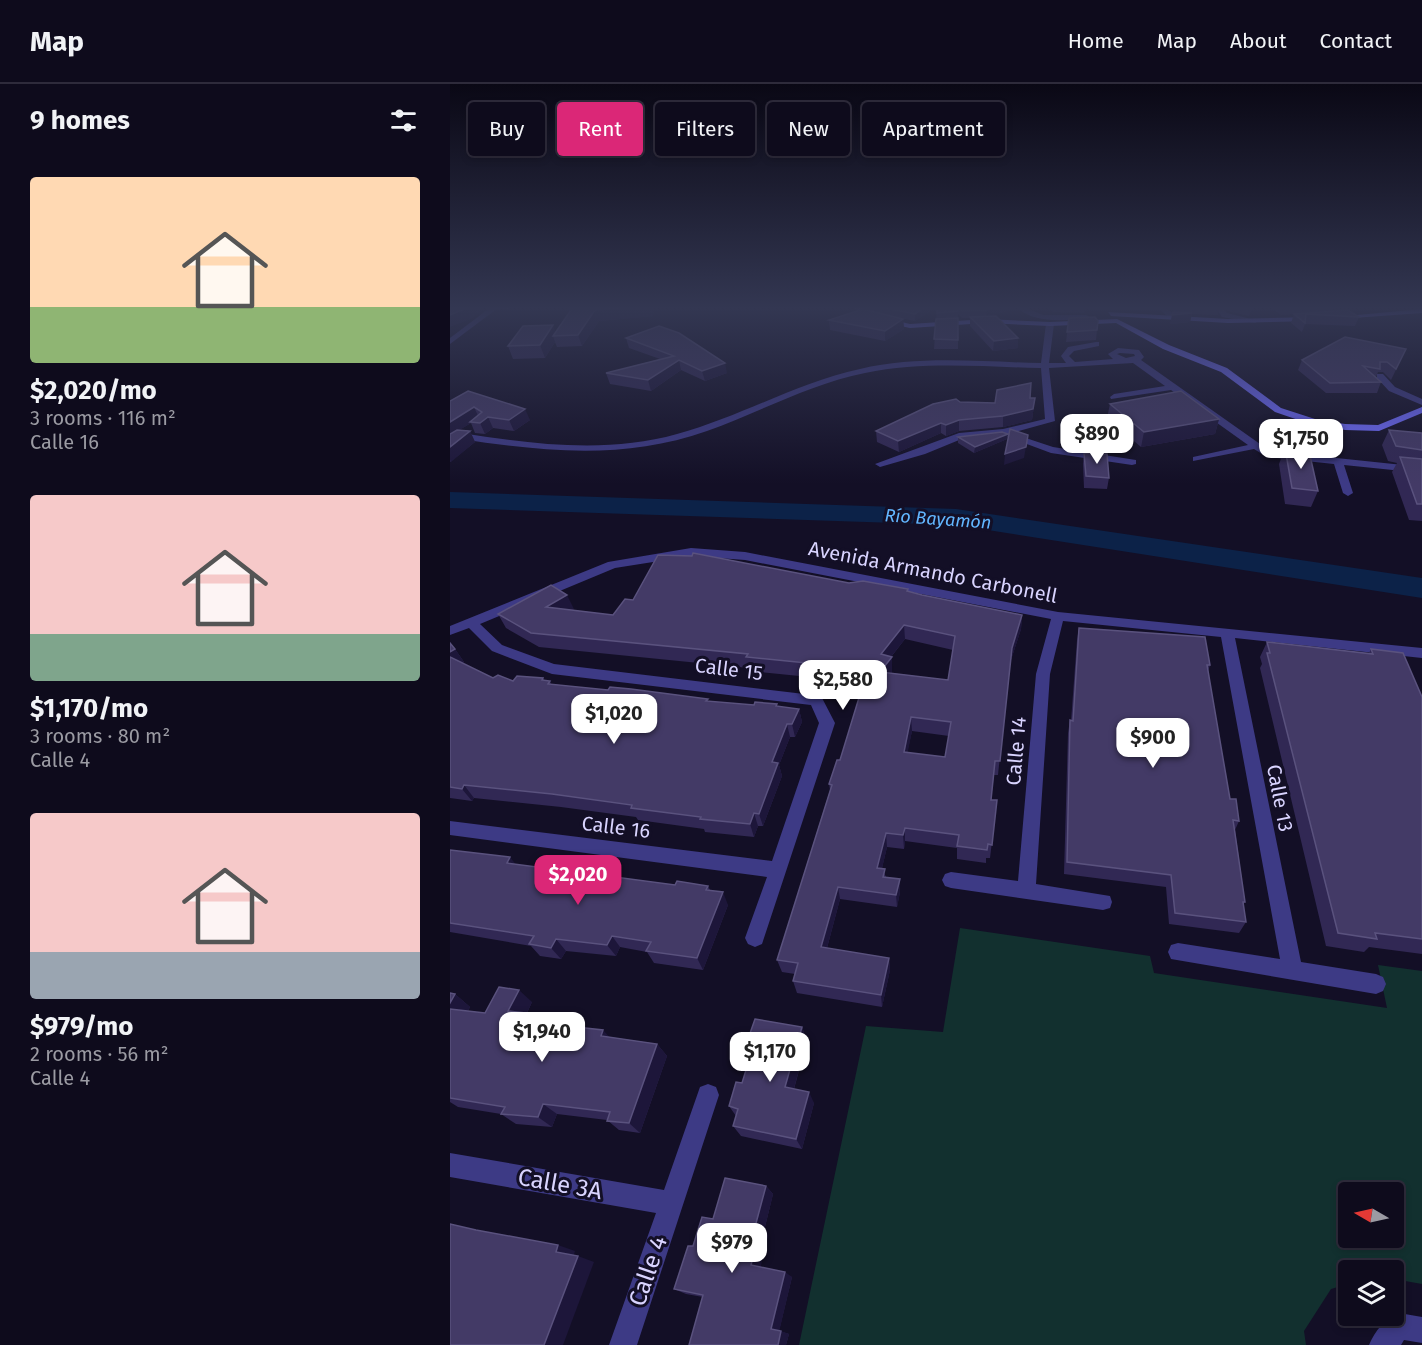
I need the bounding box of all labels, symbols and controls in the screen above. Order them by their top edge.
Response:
text: Map [30,25,84,58]
text: Home [1068,28,1124,54]
text: Map [1157,28,1197,54]
text: About [1230,28,1287,54]
text: Contact [1320,28,1392,54]
chip: Buy [468,102,545,156]
chip: Rent [557,102,643,156]
chip: Filters [655,102,755,156]
chip: New [767,102,850,156]
chip: Apartment [862,102,1005,156]
icon: filters [387,104,420,137]
text: 9 homes [30,105,130,136]
icon: home [171,216,279,324]
text: $2,020/mo [30,375,157,406]
text: 3 rooms · 116 m² [30,406,176,430]
pin: $890 [1061,414,1133,465]
pin: $1,750 [1252,419,1350,470]
text: $890 [1074,421,1120,445]
text: $1,750 [1273,426,1329,450]
text: Calle 16 [30,430,99,454]
water label: Río Bayamón [884,504,992,534]
icon: home [171,534,279,642]
street label: Avenida Armando Carbonell [807,536,1060,608]
street label: Calle 15 [694,653,764,685]
pin: $2,580 [794,660,892,711]
text: $2,580 [813,667,873,691]
text: $1,170/mo [30,693,148,724]
pin: $1,020 [565,694,663,745]
text: $1,020 [585,701,643,725]
street label: Calle 14 [1001,715,1031,786]
pin: $900 [1117,718,1189,769]
text: 3 rooms · 80 m² [30,724,170,748]
text: $900 [1130,725,1176,749]
text: Calle 4 [30,748,90,772]
street label: Calle 13 [1262,762,1298,834]
street label: Calle 16 [580,811,652,843]
icon: home [171,852,279,960]
pin: $2,020 [529,855,627,906]
text: $2,020 [548,862,608,886]
text: $979/mo [30,1011,133,1042]
pin: $1,940 [493,1012,591,1063]
text: $1,940 [513,1019,571,1043]
pin: $1,170 [721,1032,819,1083]
text: $1,170 [744,1039,796,1063]
text: 2 rooms · 56 m² [30,1042,169,1066]
text: Calle 4 [30,1066,90,1090]
street label: Calle 3A [516,1163,605,1205]
north arrow [1338,1182,1404,1248]
map controls [1338,1182,1404,1326]
pin: $979 [696,1223,768,1274]
text: $979 [711,1230,753,1254]
street label: Calle 4 [623,1232,673,1310]
button: layers [1338,1260,1404,1326]

